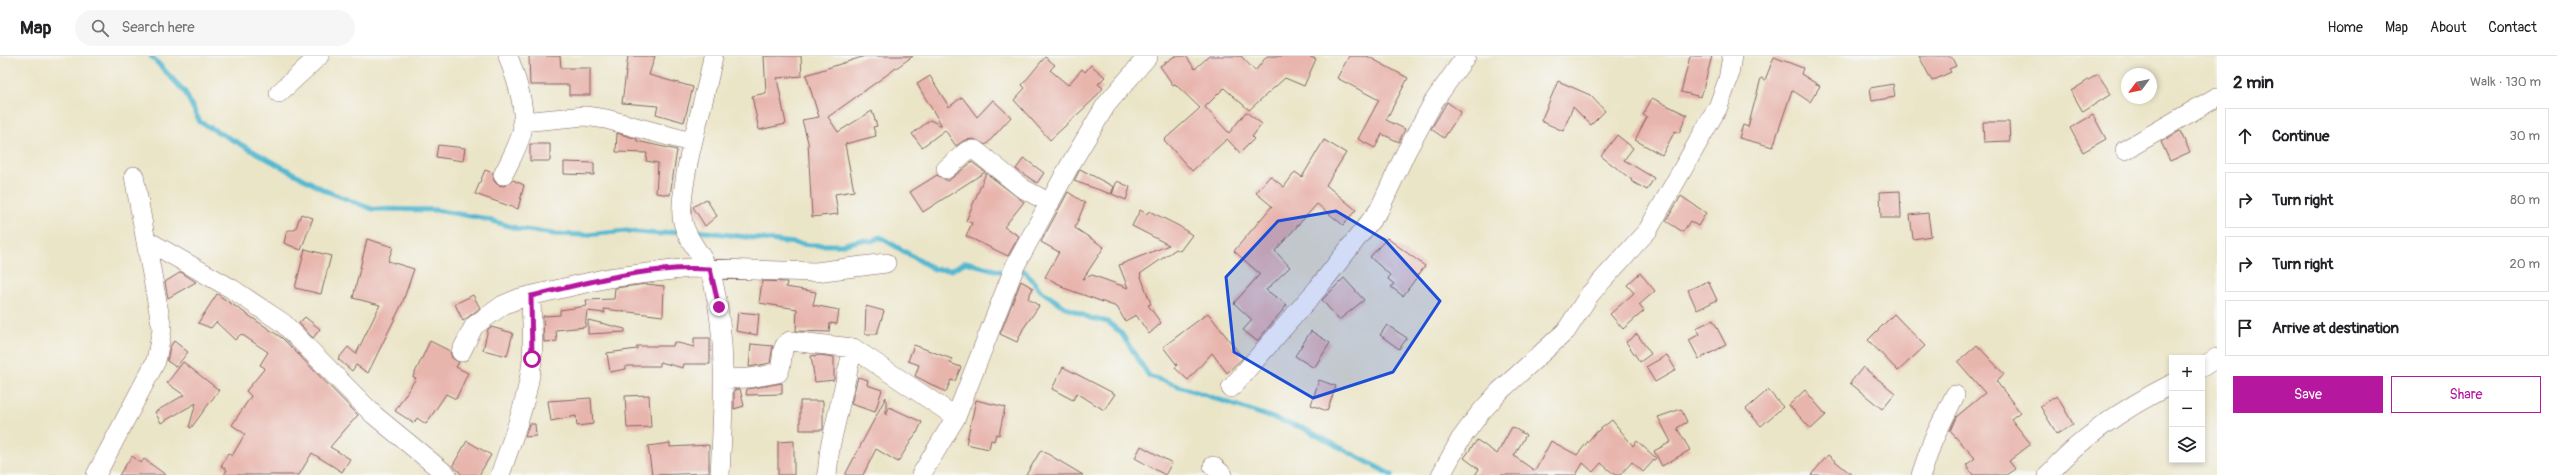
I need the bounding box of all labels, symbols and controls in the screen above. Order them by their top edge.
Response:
search box [75,10,355,46]
text: Map [20,16,51,40]
icon: search [89,17,111,39]
text: Search here [121,18,195,37]
text: Home [2328,19,2363,36]
text: Map [2385,19,2408,36]
text: About [2430,19,2466,36]
text: Contact [2488,19,2537,36]
north arrow [2121,68,2157,104]
text: 2 min [2233,72,2274,93]
text: Walk · 130 m [2470,74,2541,90]
icon: ahead [2234,125,2256,147]
text: Continue [2272,127,2330,146]
text: 30 m [2510,128,2540,144]
icon: right [2234,189,2256,211]
text: Turn right [2272,191,2333,210]
text: 80 m [2510,192,2540,208]
icon: right [2234,253,2256,275]
text: Turn right [2272,255,2333,274]
text: 20 m [2509,256,2540,272]
route end [710,298,728,316]
icon: arrive [2234,317,2256,339]
text: Arrive at destination [2272,319,2399,338]
route start [523,350,541,368]
map controls [2169,355,2205,463]
button: + [2169,355,2205,391]
button: Save [2233,376,2383,413]
button: Share [2391,376,2541,413]
button: − [2169,391,2205,427]
button: layers [2169,427,2205,463]

